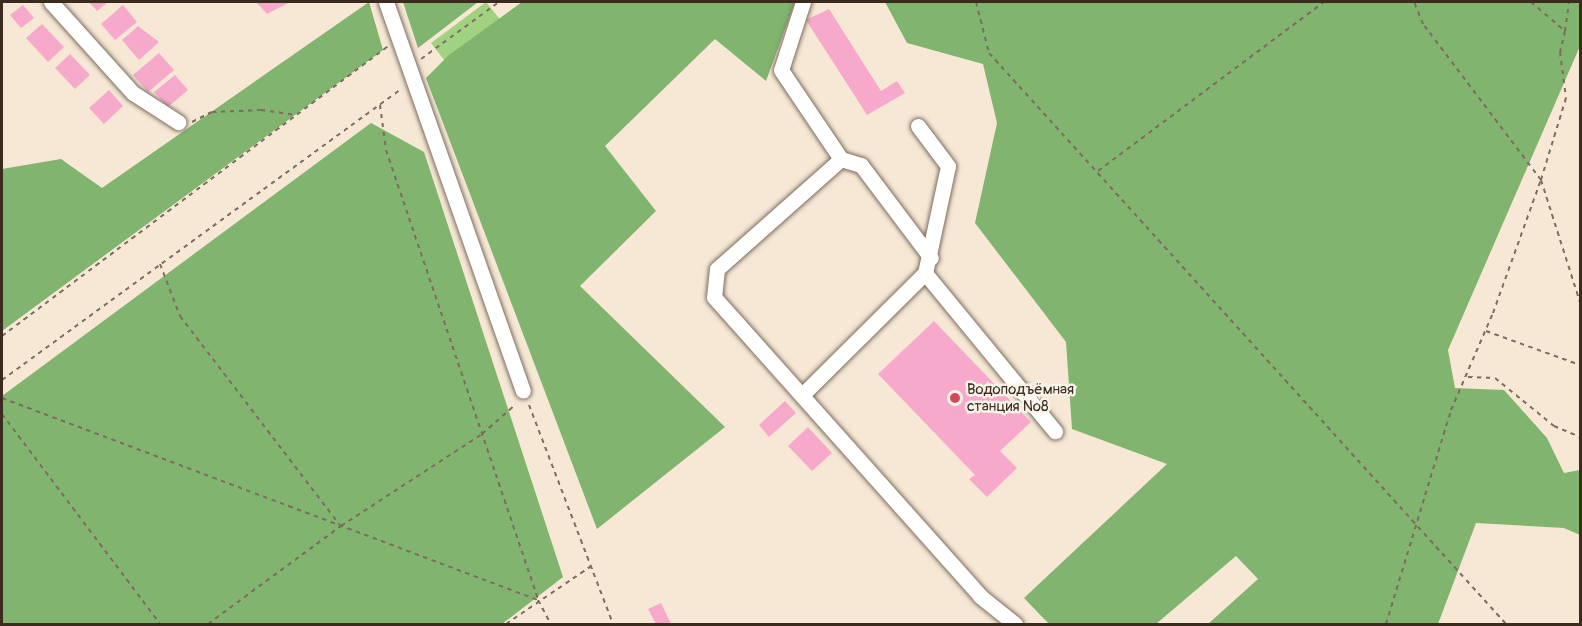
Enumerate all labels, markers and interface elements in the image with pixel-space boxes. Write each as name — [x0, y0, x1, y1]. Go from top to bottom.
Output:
place label: Водоподъёмная станция №8 — [967, 380, 1074, 415]
marker: Водоподъёмная станция №8 — [948, 391, 962, 405]

